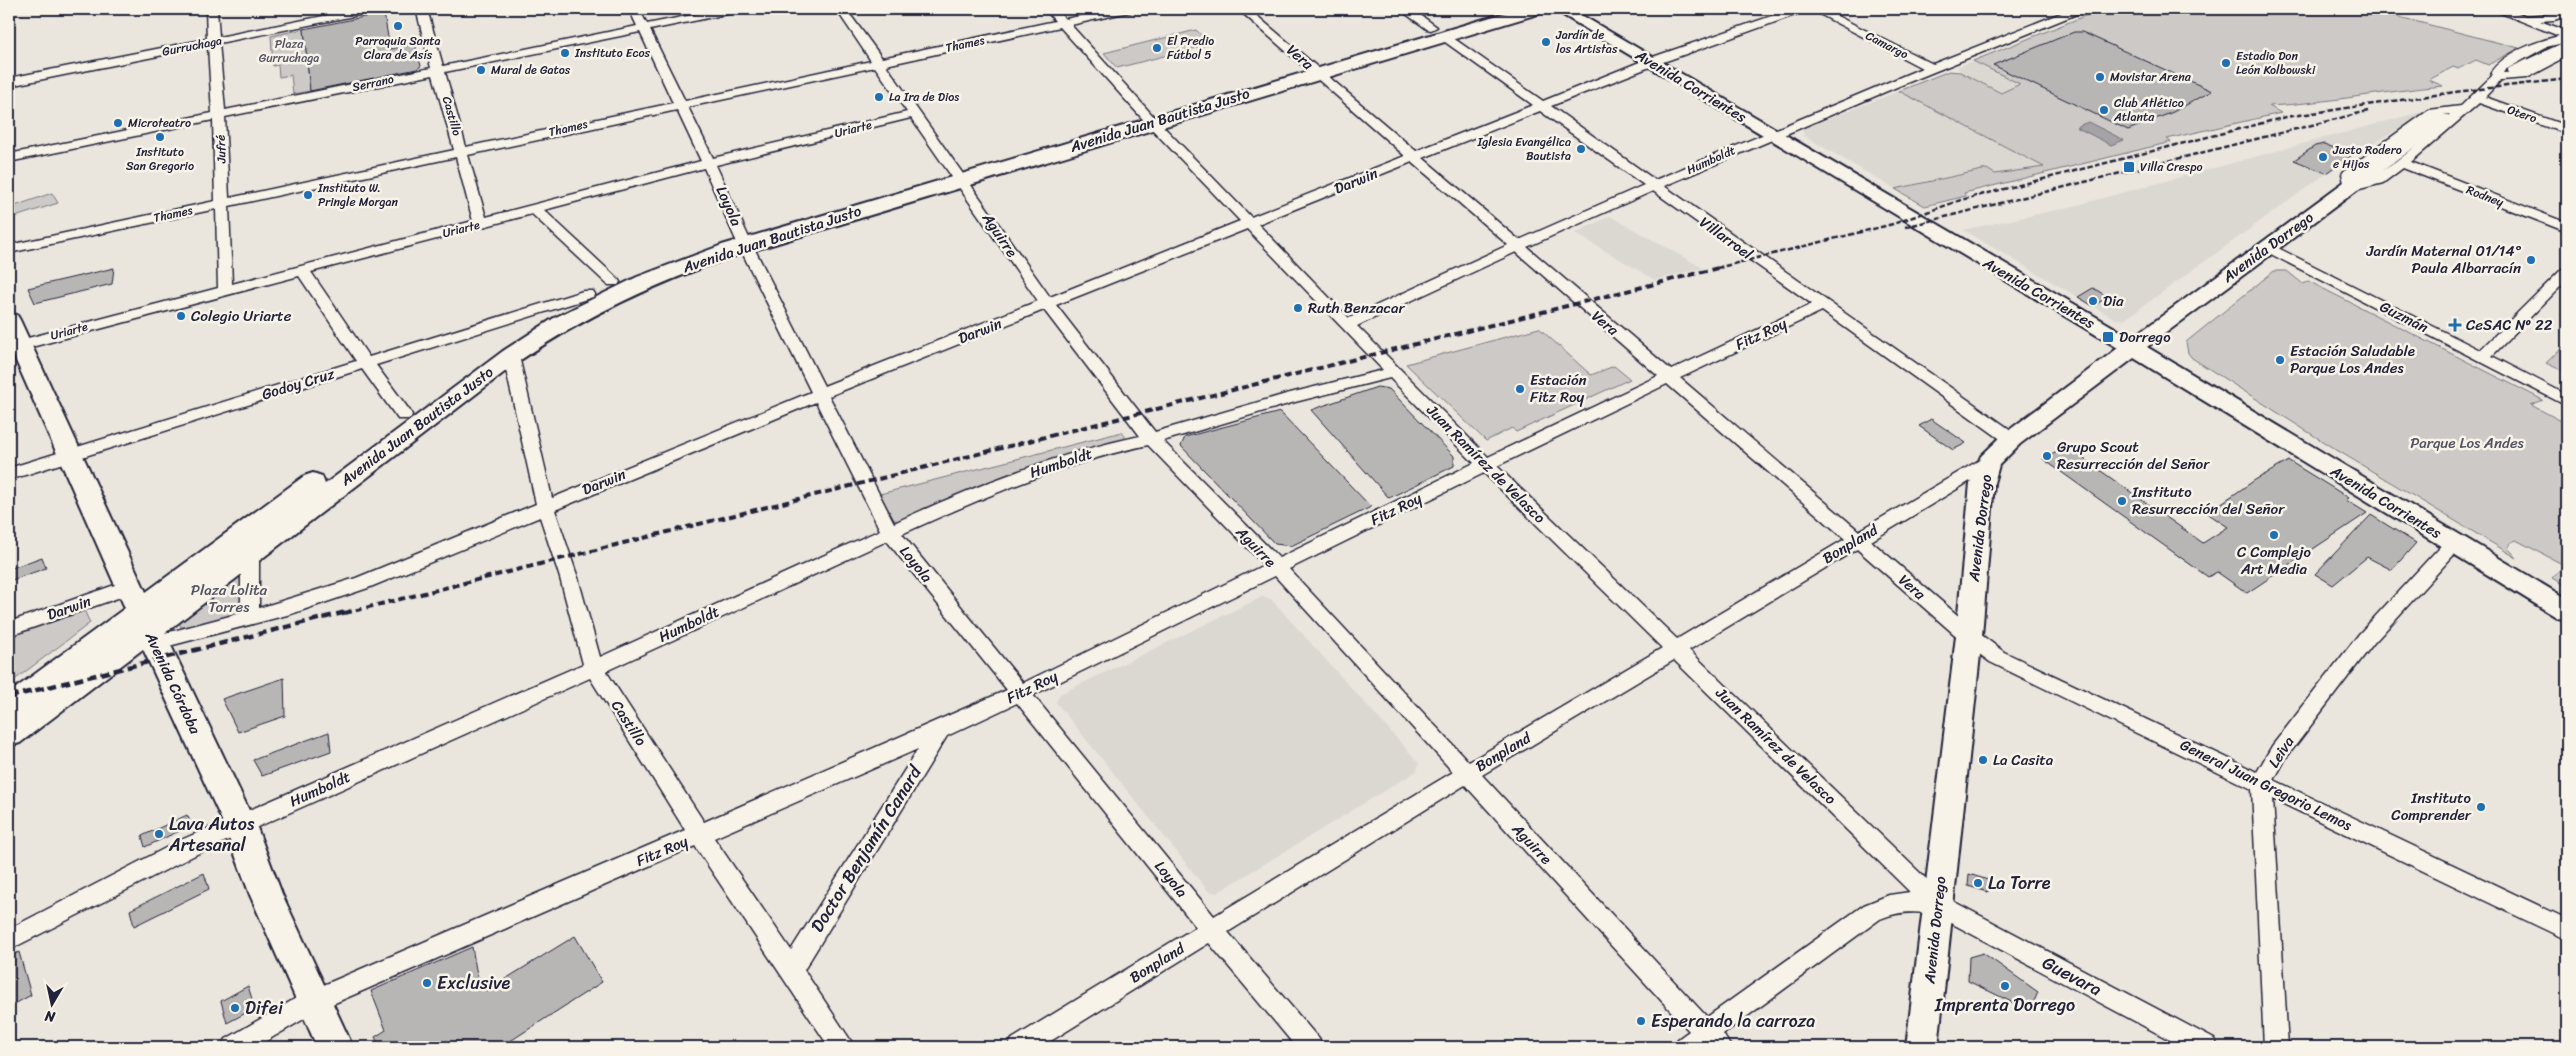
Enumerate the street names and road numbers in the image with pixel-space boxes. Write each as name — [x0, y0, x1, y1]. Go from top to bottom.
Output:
street label: Camargo — [1862, 25, 1912, 65]
street label: Gurruchaga — [160, 29, 224, 63]
street label: Thames — [943, 29, 987, 59]
street label: Vera — [1280, 38, 1320, 77]
street label: Avenida Corrientes — [1629, 42, 1752, 130]
street label: Serrano — [350, 68, 396, 98]
street label: Avenida Juan Bautista Justo — [1066, 80, 1253, 160]
street label: Castillo — [436, 94, 468, 138]
street label: Otero — [2504, 99, 2540, 129]
street label: Thames — [546, 113, 590, 143]
street label: Uriarte — [832, 114, 874, 144]
street label: Jufré — [210, 134, 233, 165]
street label: Humboldt — [1683, 139, 1739, 181]
street label: Darwin — [1330, 160, 1382, 202]
street label: Rodney — [2463, 179, 2508, 213]
street label: Loyola — [709, 182, 750, 231]
street label: Avenida Juan Bautista Justo — [678, 198, 865, 280]
street label: Thames — [151, 199, 195, 229]
street label: Avenida Dorrego — [2216, 204, 2320, 290]
street label: Aguirre — [975, 207, 1025, 263]
street label: Villarroel — [1694, 210, 1759, 267]
street label: Uriarte — [440, 214, 482, 244]
street label: Avenida Corrientes — [1977, 250, 2100, 336]
street label: Guzmán — [2375, 294, 2433, 340]
street label: Vera — [1585, 304, 1625, 343]
street label: Darwin — [954, 311, 1006, 351]
street label: Fitz Roy — [1731, 311, 1791, 357]
street label: Uriarte — [48, 315, 90, 347]
street label: Avenida Juan Bautista Justo — [334, 359, 500, 493]
street label: Godoy Cruz — [258, 360, 338, 407]
street label: Juan Ramírez de Velasco — [1420, 398, 1552, 530]
street label: Humboldt — [1026, 441, 1096, 485]
street label: Avenida Corrientes — [2324, 458, 2447, 546]
street label: Darwin — [578, 461, 630, 503]
street label: Avenida Dorrego — [1960, 472, 2000, 584]
street label: Fitz Roy — [1366, 485, 1426, 533]
street label: Bonpland — [1817, 517, 1884, 571]
street label: Aguirre — [1229, 520, 1282, 574]
street label: Loyola — [893, 540, 940, 589]
street label: Vera — [1892, 568, 1932, 607]
street label: Darwin — [43, 588, 95, 628]
street label: Humboldt — [654, 598, 724, 649]
street label: Avenida Córdoba — [137, 627, 208, 739]
street label: Fitz Roy — [1002, 663, 1062, 711]
street label: Juan Ramírez de Velasco — [1709, 680, 1843, 811]
street label: Castillo — [604, 695, 654, 752]
street label: Bonpland — [1470, 725, 1537, 779]
street label: Leiva — [2261, 731, 2301, 773]
street label: General Juan Gregorio Lemos — [2175, 732, 2357, 838]
street label: Doctor Benjamín Canard — [802, 758, 931, 939]
street label: Humboldt — [285, 764, 355, 814]
street label: Aguirre — [1505, 816, 1558, 871]
street label: Fitz Roy — [632, 828, 692, 874]
street label: Loyola — [1148, 855, 1195, 904]
street label: Avenida Dorrego — [1916, 875, 1954, 986]
street label: Bonpland — [1124, 935, 1191, 990]
street label: Guevara — [2036, 947, 2108, 1005]

